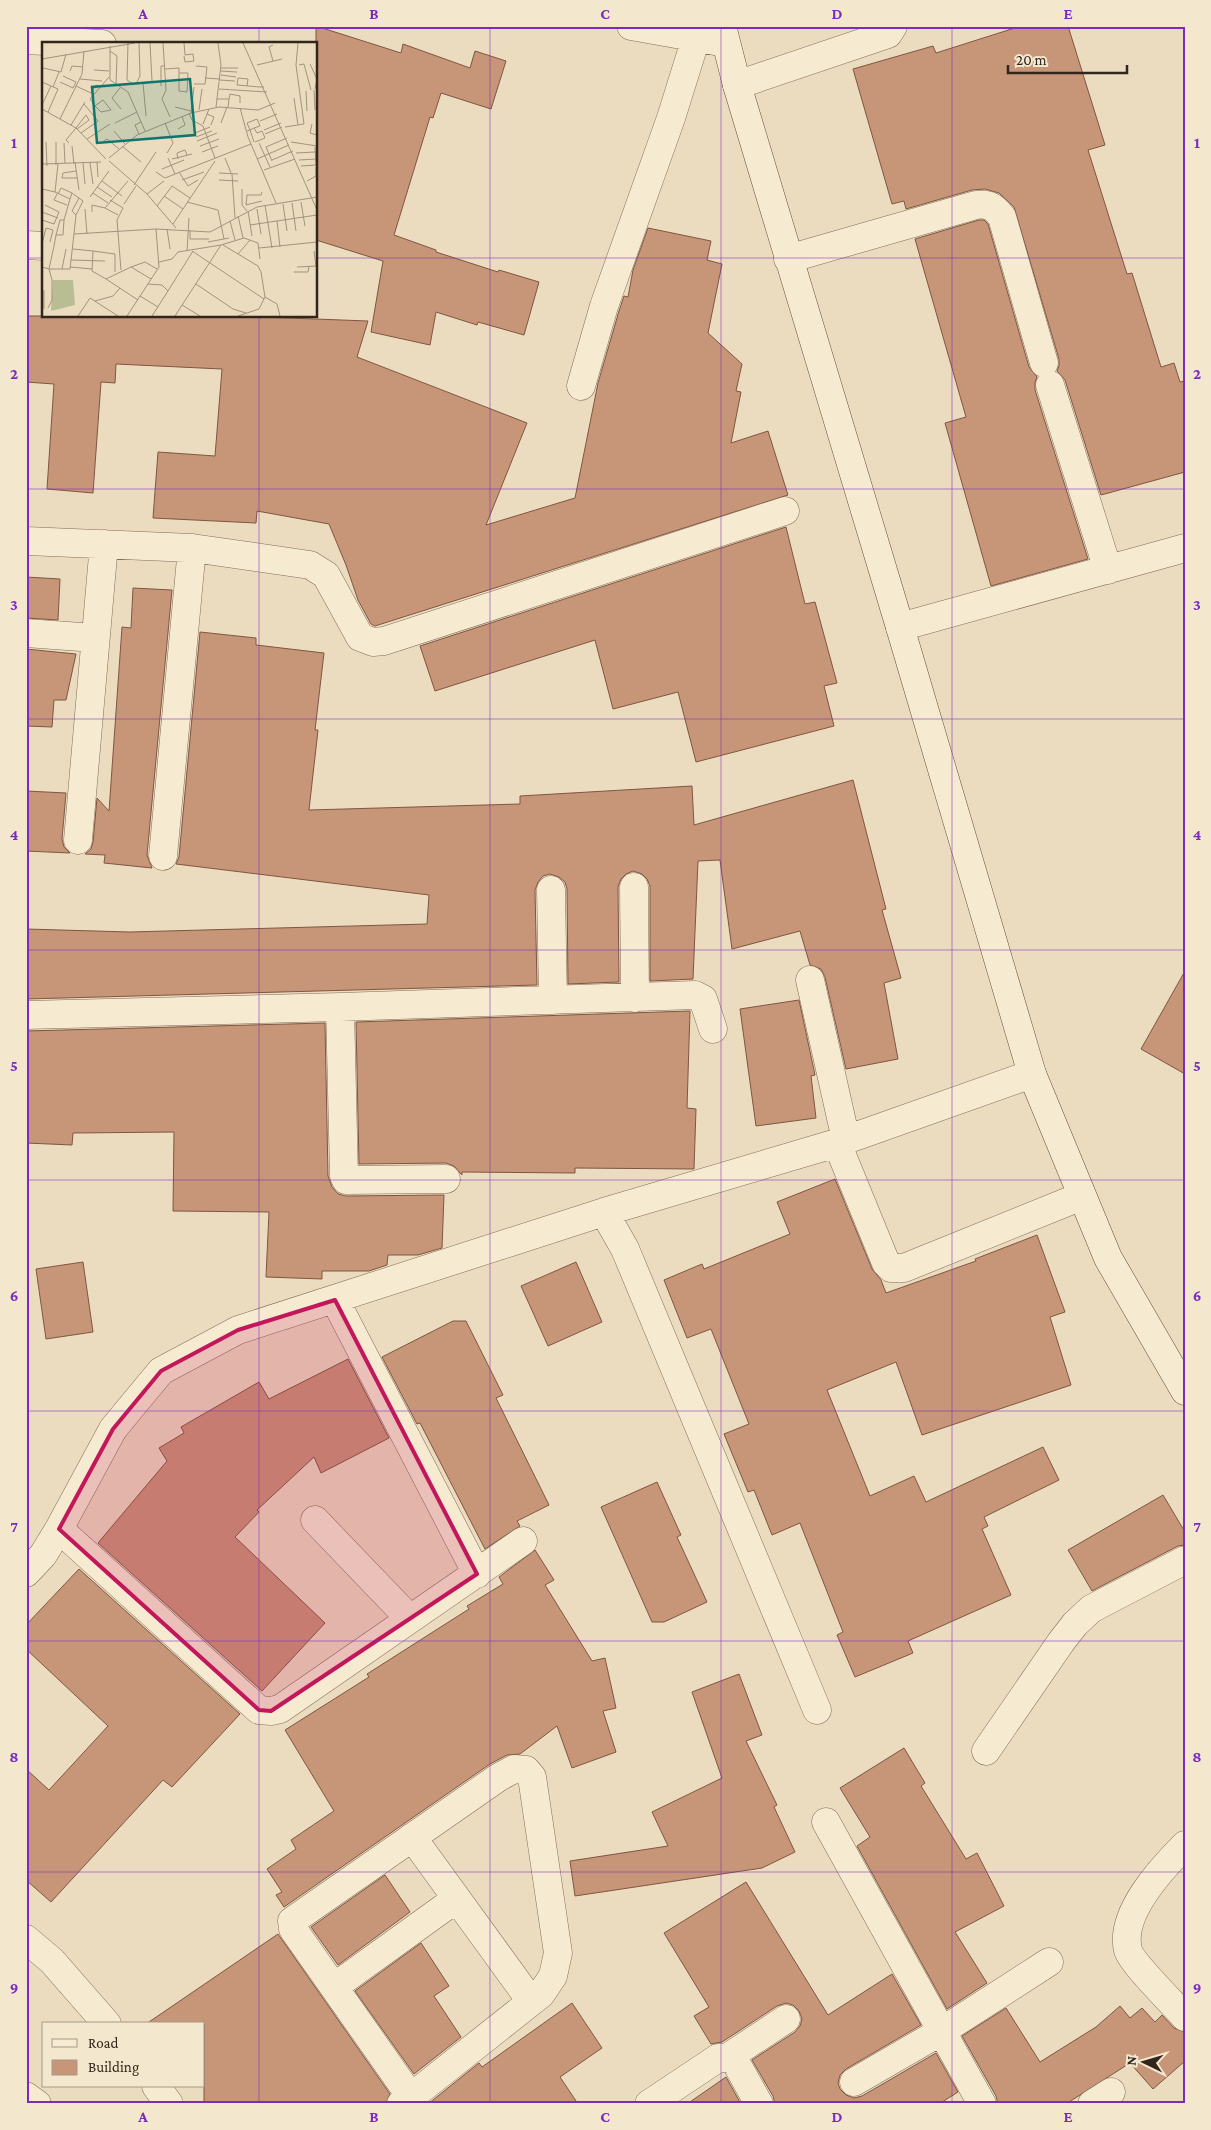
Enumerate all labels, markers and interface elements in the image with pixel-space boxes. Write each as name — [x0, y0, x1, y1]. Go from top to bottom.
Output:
text: A — [137, 5, 148, 22]
text: B — [369, 5, 379, 22]
text: C — [600, 5, 610, 22]
text: D — [831, 5, 843, 22]
text: E — [1063, 5, 1073, 22]
inset map — [42, 42, 318, 318]
scale bar — [1008, 42, 1127, 74]
text: 20 m — [1016, 52, 1047, 68]
text: 1 — [11, 134, 17, 151]
text: 1 — [1194, 134, 1200, 151]
text: 2 — [10, 365, 18, 382]
text: 2 — [1193, 365, 1201, 382]
text: 3 — [10, 596, 18, 613]
text: 3 — [1193, 596, 1201, 613]
text: 4 — [10, 826, 19, 843]
text: 4 — [1193, 826, 1202, 843]
text: 5 — [10, 1057, 18, 1074]
text: 5 — [1193, 1057, 1201, 1074]
text: 6 — [10, 1287, 18, 1304]
text: 6 — [1193, 1287, 1201, 1304]
text: 7 — [10, 1518, 18, 1535]
text: 7 — [1193, 1518, 1201, 1535]
text: 8 — [9, 1748, 19, 1765]
text: 8 — [1192, 1748, 1202, 1765]
text: 9 — [10, 1979, 18, 1996]
text: 9 — [1193, 1979, 1201, 1996]
legend — [42, 2022, 205, 2088]
text: Road — [88, 2035, 119, 2051]
north arrow — [1118, 2038, 1168, 2088]
text: N — [1123, 2055, 1139, 2066]
text: Building — [88, 2059, 139, 2076]
text: A — [137, 2108, 148, 2125]
text: B — [369, 2108, 379, 2125]
text: C — [600, 2108, 610, 2125]
text: D — [831, 2108, 843, 2125]
text: E — [1063, 2108, 1073, 2125]

